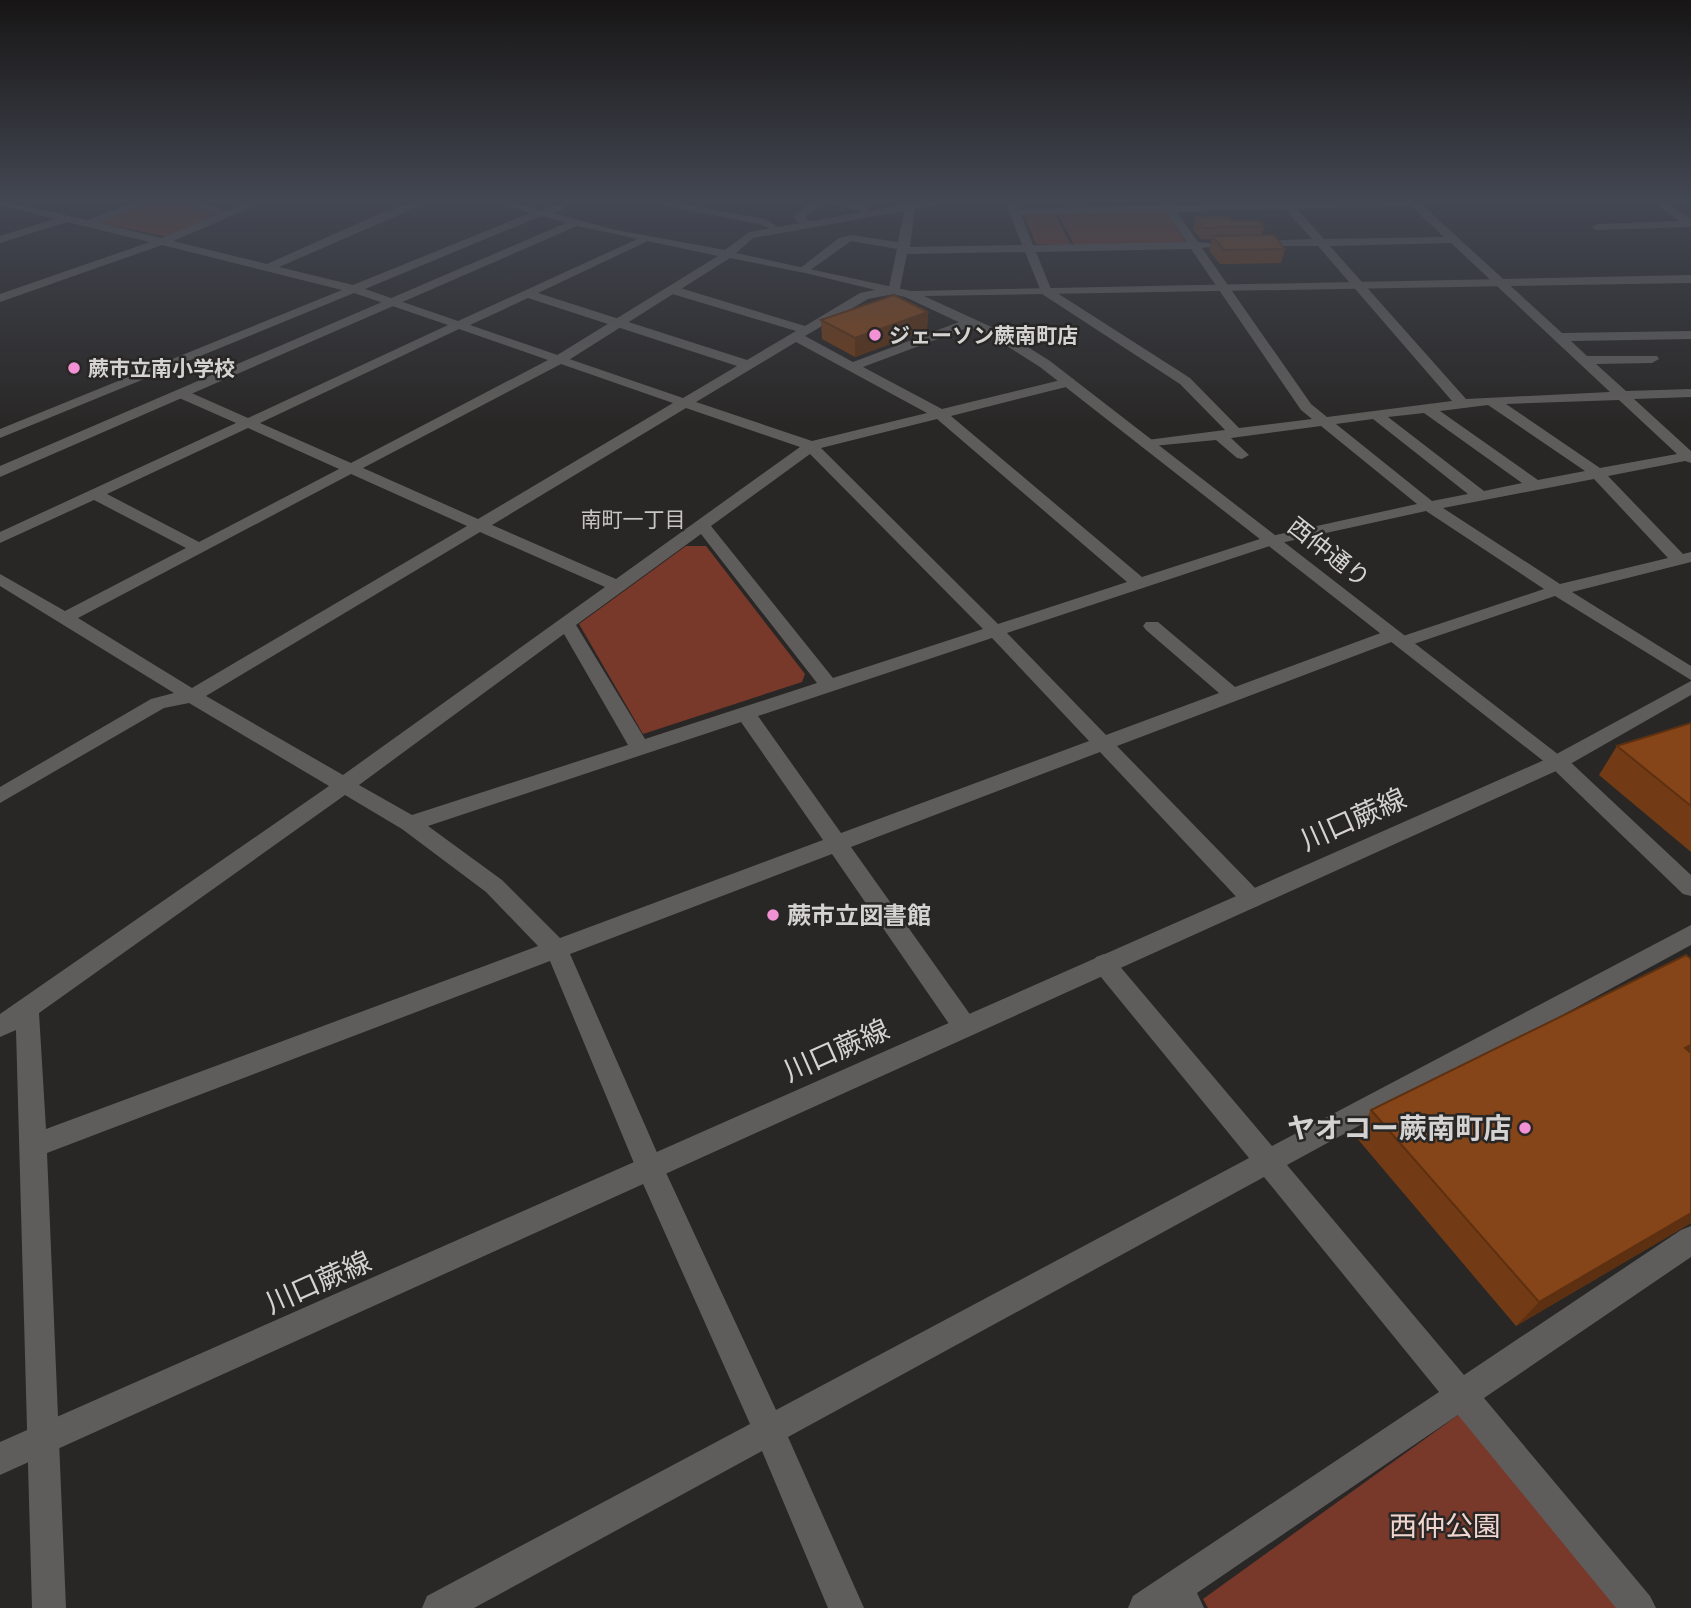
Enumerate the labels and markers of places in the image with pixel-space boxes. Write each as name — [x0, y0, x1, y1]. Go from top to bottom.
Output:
place label: ジェーソン蕨南町店 — [889, 323, 1078, 347]
marker: ジェーソン蕨南町店 — [867, 327, 883, 343]
place label: 蕨市立南小学校 — [88, 356, 235, 380]
marker: 蕨市立南小学校 — [66, 360, 82, 376]
place label: 蕨市立図書館 — [787, 902, 931, 929]
marker: 蕨市立図書館 — [765, 907, 781, 923]
place label: ヤオコー蕨南町店 — [1287, 1112, 1511, 1144]
marker: ヤオコー蕨南町店 — [1517, 1120, 1533, 1136]

